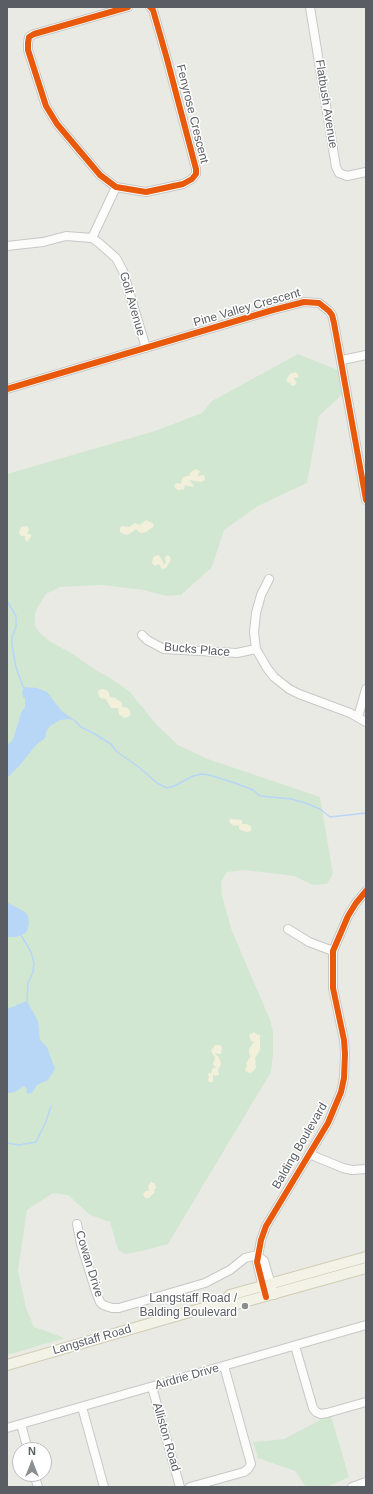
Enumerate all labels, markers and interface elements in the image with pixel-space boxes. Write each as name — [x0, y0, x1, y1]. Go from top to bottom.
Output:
street label: Flatbush Avenue — [312, 59, 340, 149]
street label: Fenyrose Crescent — [173, 63, 211, 165]
street label: Golf Avenue — [116, 270, 148, 338]
street label: Pine Valley Crescent — [192, 286, 302, 330]
street label: Bucks Place — [163, 640, 231, 660]
street label: Balding Boulevard — [269, 1100, 331, 1192]
street label: Cowan Drive — [72, 1229, 106, 1299]
place label: Langstaff Road / Balding Boulevard — [140, 1292, 237, 1320]
marker: Langstaff Road / Balding Boulevard — [240, 1301, 250, 1311]
street label: Langstaff Road — [51, 1322, 133, 1358]
street label: Airdrie Drive — [153, 1361, 221, 1393]
street label: Alliston Road — [149, 1401, 183, 1473]
north arrow — [12, 1442, 52, 1482]
text: N — [28, 1445, 36, 1457]

